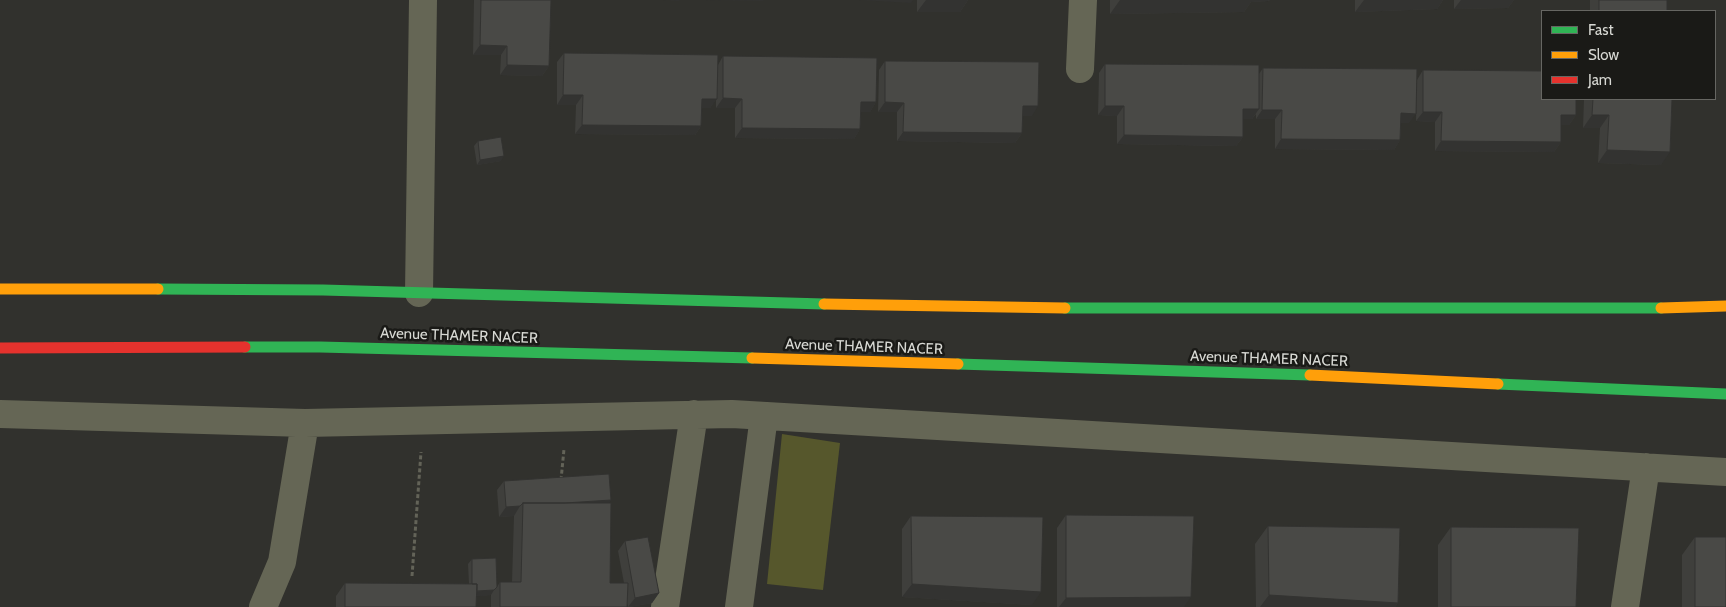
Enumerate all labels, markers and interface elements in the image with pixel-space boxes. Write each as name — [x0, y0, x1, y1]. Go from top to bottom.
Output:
legend — [1541, 10, 1716, 100]
text: Fast — [1588, 21, 1613, 39]
text: Slow — [1588, 46, 1619, 64]
text: Jam — [1588, 71, 1612, 89]
street label: Avenue THAMER NACER — [380, 324, 538, 348]
street label: Avenue THAMER NACER — [785, 335, 943, 359]
street label: Avenue THAMER NACER — [1190, 347, 1348, 371]

